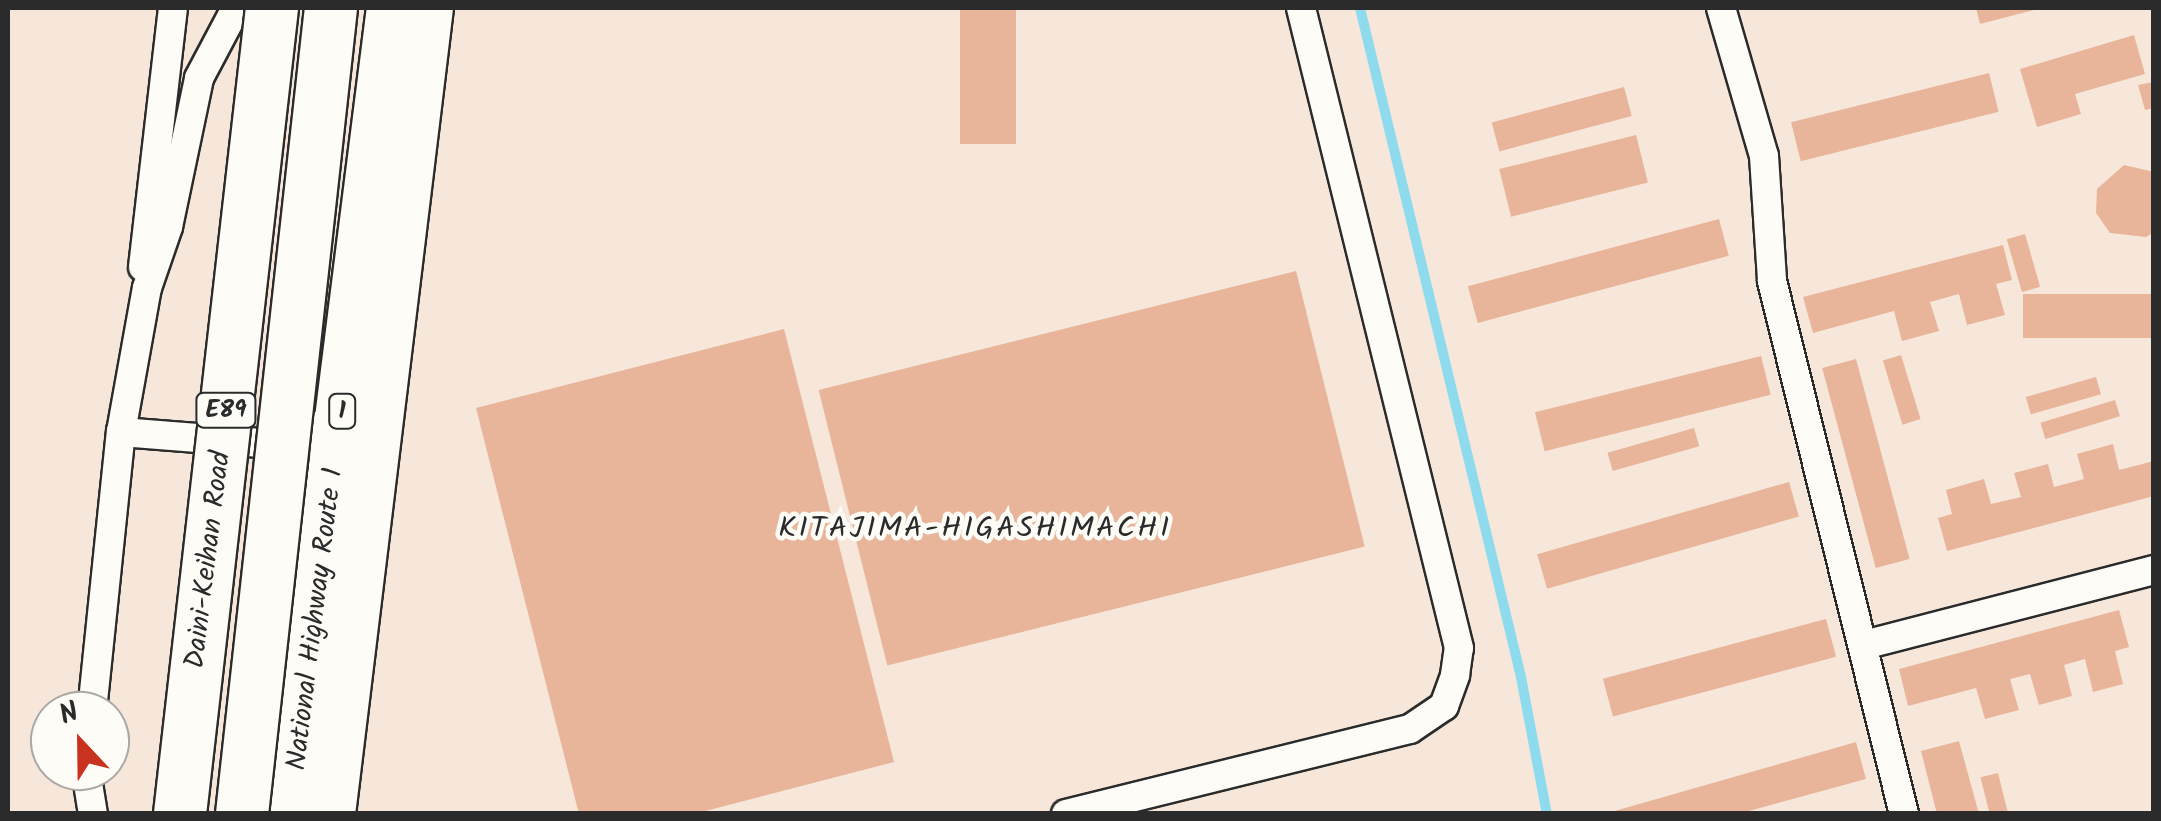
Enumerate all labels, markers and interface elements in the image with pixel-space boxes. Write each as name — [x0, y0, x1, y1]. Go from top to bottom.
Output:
road number: E89 — [194, 390, 258, 430]
road number: 1 — [327, 391, 357, 431]
street label: Daini-Keihan Road — [179, 449, 239, 671]
street label: National Highway Route 1 — [281, 466, 351, 772]
district label: KITAJIMA-HIGASHIMACHI — [778, 511, 1172, 547]
text: N — [53, 690, 86, 739]
north arrow — [30, 691, 130, 791]

